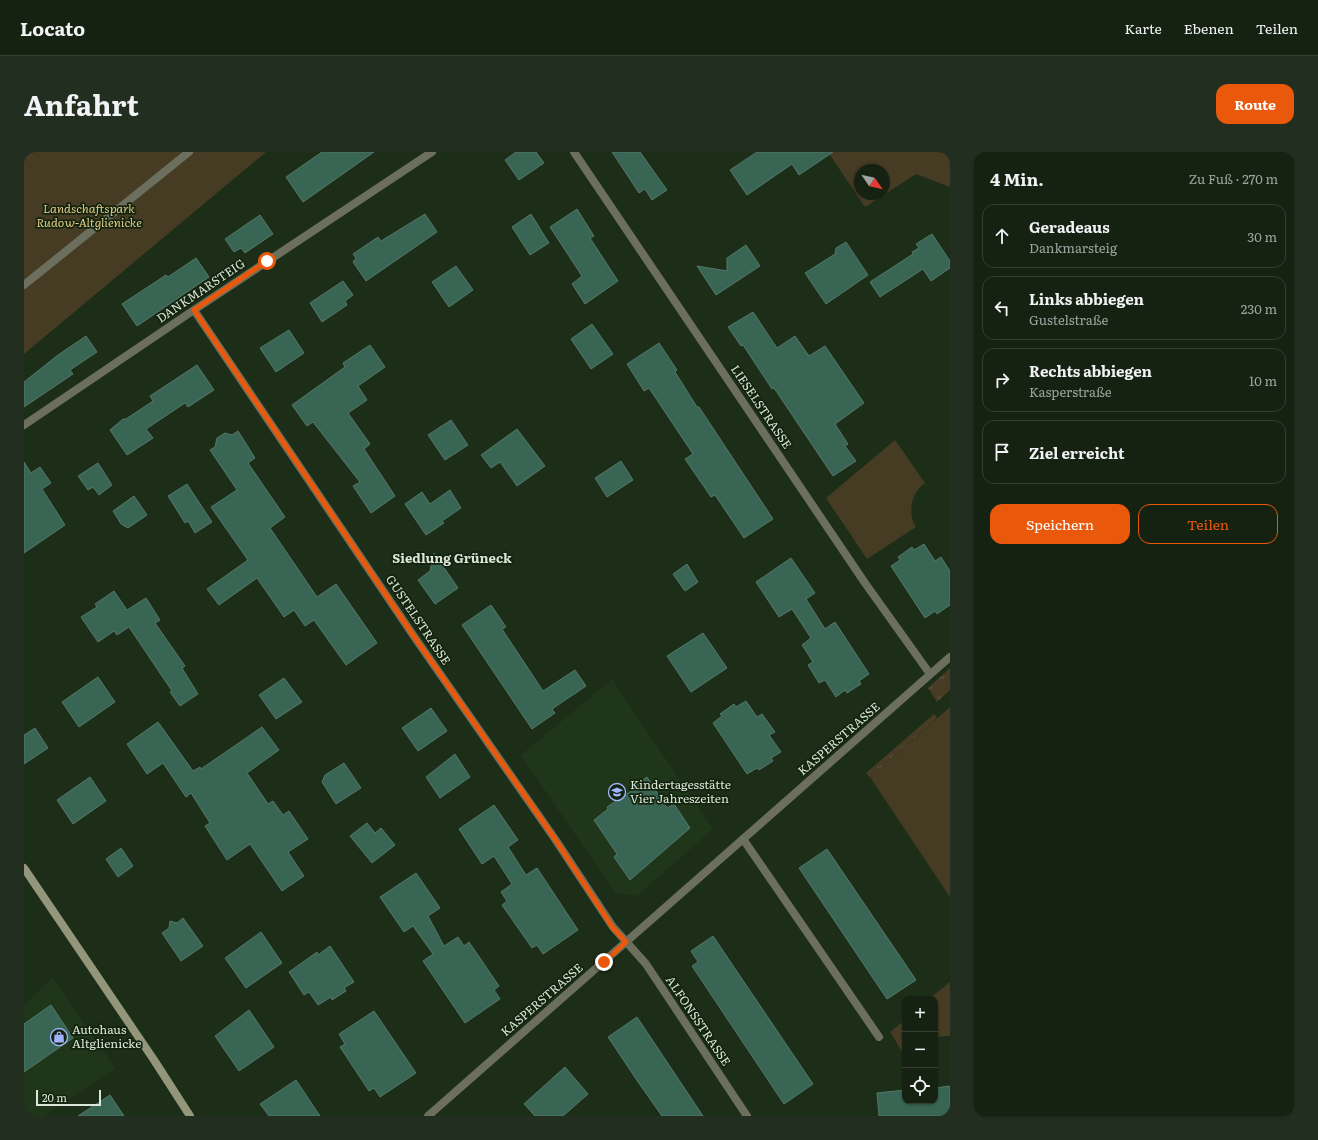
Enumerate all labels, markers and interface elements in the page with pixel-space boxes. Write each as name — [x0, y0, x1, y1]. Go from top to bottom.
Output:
text: Locato — [20, 14, 85, 42]
text: Karte — [1125, 18, 1162, 38]
text: Ebenen — [1184, 18, 1234, 38]
text: Teilen — [1256, 18, 1298, 38]
text: Anfahrt — [24, 83, 139, 125]
button: Route — [1216, 84, 1294, 124]
north arrow — [854, 164, 890, 200]
text: 4 Min. — [990, 166, 1044, 191]
text: Zu Fuß · 270 m — [1189, 169, 1278, 188]
park label: Landschaftspark Rudow-Altglienicke — [36, 199, 142, 231]
text: Geradeaus — [1029, 215, 1110, 238]
icon: ahead — [991, 225, 1013, 247]
text: 30 m — [1247, 227, 1277, 246]
text: Dankmarsteig — [1029, 238, 1117, 257]
route start — [258, 252, 276, 270]
street label: DANKMARSTEIG — [153, 254, 248, 327]
text: Links abbiegen — [1029, 287, 1144, 310]
icon: left — [991, 297, 1013, 319]
text: 230 m — [1241, 299, 1277, 318]
text: Gustelstraße — [1029, 310, 1108, 329]
text: Rechts abbiegen — [1029, 359, 1152, 382]
street label: LIESELSTRASSE — [727, 361, 797, 452]
icon: right — [991, 369, 1013, 391]
text: 10 m — [1249, 371, 1277, 390]
text: Kasperstraße — [1029, 382, 1112, 401]
icon: arrive — [991, 441, 1013, 463]
text: Ziel erreicht — [1029, 441, 1124, 464]
button: Speichern — [990, 504, 1130, 544]
button: Teilen — [1138, 504, 1278, 544]
district label: Siedlung Grüneck — [392, 548, 512, 567]
street label: GUSTELSTRASSE — [382, 571, 456, 668]
street label: KASPERSTRASSE — [793, 697, 884, 779]
place label: Kindertagesstätte Vier Jahreszeiten — [630, 775, 731, 807]
school or university icon: Kindertagesstätte Vier Jahreszeiten — [607, 782, 627, 802]
route end — [595, 953, 613, 971]
street label: KASPERSTRASSE — [496, 958, 587, 1040]
street label: ALFONSSTRASSE — [662, 972, 736, 1069]
map controls — [902, 996, 938, 1104]
button: + — [902, 996, 938, 1032]
place label: Autohaus Altglienicke — [72, 1020, 142, 1052]
shop icon: Autohaus Altglienicke — [49, 1027, 69, 1047]
button: − — [902, 1032, 938, 1068]
button: locate — [902, 1068, 938, 1104]
scale bar — [36, 1088, 101, 1107]
text: 20 m — [42, 1089, 67, 1105]

